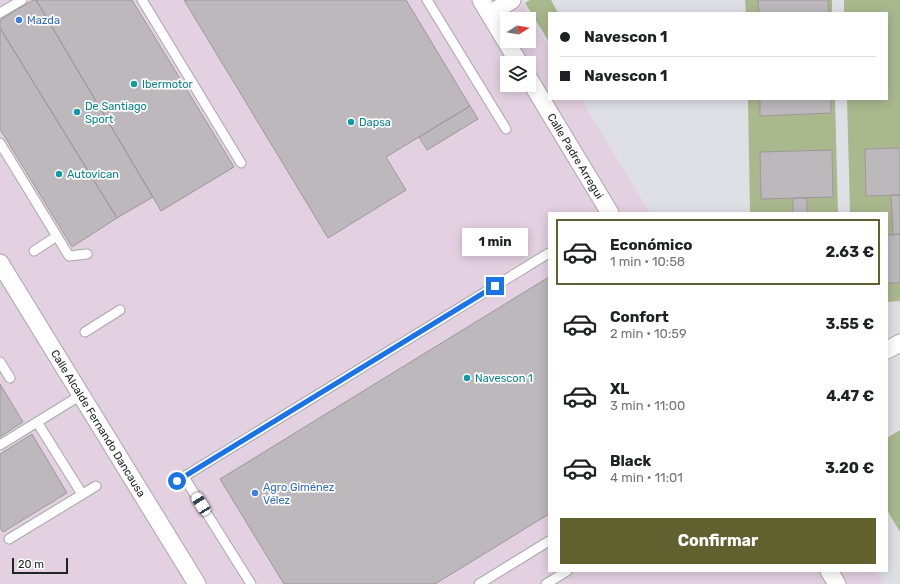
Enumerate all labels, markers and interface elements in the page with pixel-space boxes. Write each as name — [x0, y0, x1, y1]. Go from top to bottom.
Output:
north arrow — [500, 12, 536, 48]
map controls — [500, 12, 536, 92]
place label: Mazda — [27, 14, 60, 27]
marker: Mazda — [14, 15, 24, 25]
text: Navescon 1 — [584, 28, 668, 46]
button: layers — [500, 56, 536, 92]
text: Navescon 1 — [584, 67, 668, 85]
place label: Ibermotor — [142, 78, 194, 91]
marker: Ibermotor — [129, 79, 139, 89]
place label: De Santiago Sport — [85, 100, 147, 126]
marker: De Santiago Sport — [72, 107, 82, 117]
street label: Calle Padre Arregui — [545, 111, 606, 201]
place label: Dapsa — [359, 116, 391, 129]
marker: Dapsa — [346, 117, 356, 127]
place label: Autovican — [67, 168, 119, 181]
marker: Autovican — [54, 169, 64, 179]
callout: 1 min — [462, 228, 528, 256]
text: 1 min — [478, 234, 512, 249]
icon: car — [562, 234, 598, 270]
text: Económico — [610, 236, 692, 254]
text: 2.63 € — [825, 243, 874, 261]
text: 1 min · 10:58 — [610, 254, 685, 269]
route end — [486, 277, 504, 295]
icon: car — [562, 306, 598, 342]
text: Confort — [610, 308, 669, 326]
text: 3.55 € — [826, 315, 874, 333]
text: 2 min · 10:59 — [610, 326, 687, 341]
street label: Calle Alcalde Fernando Dancausa — [48, 347, 148, 499]
place label: Navescon 1 — [475, 372, 533, 385]
marker: Navescon 1 — [462, 373, 472, 383]
icon: car — [562, 378, 598, 414]
text: XL — [610, 380, 629, 398]
text: 4.47 € — [826, 387, 874, 405]
text: 3 min · 11:00 — [610, 398, 685, 413]
icon: car — [562, 450, 598, 486]
text: Black — [610, 452, 651, 470]
text: 3.20 € — [825, 459, 874, 477]
text: 4 min · 11:01 — [610, 470, 683, 485]
route start — [168, 472, 186, 490]
place label: Agro Giménez Vélez — [263, 481, 335, 507]
marker: Agro Giménez Vélez — [250, 488, 260, 498]
car — [190, 491, 212, 517]
button: Confirmar — [560, 518, 876, 564]
scale bar — [12, 556, 68, 575]
text: 20 m — [18, 558, 44, 571]

